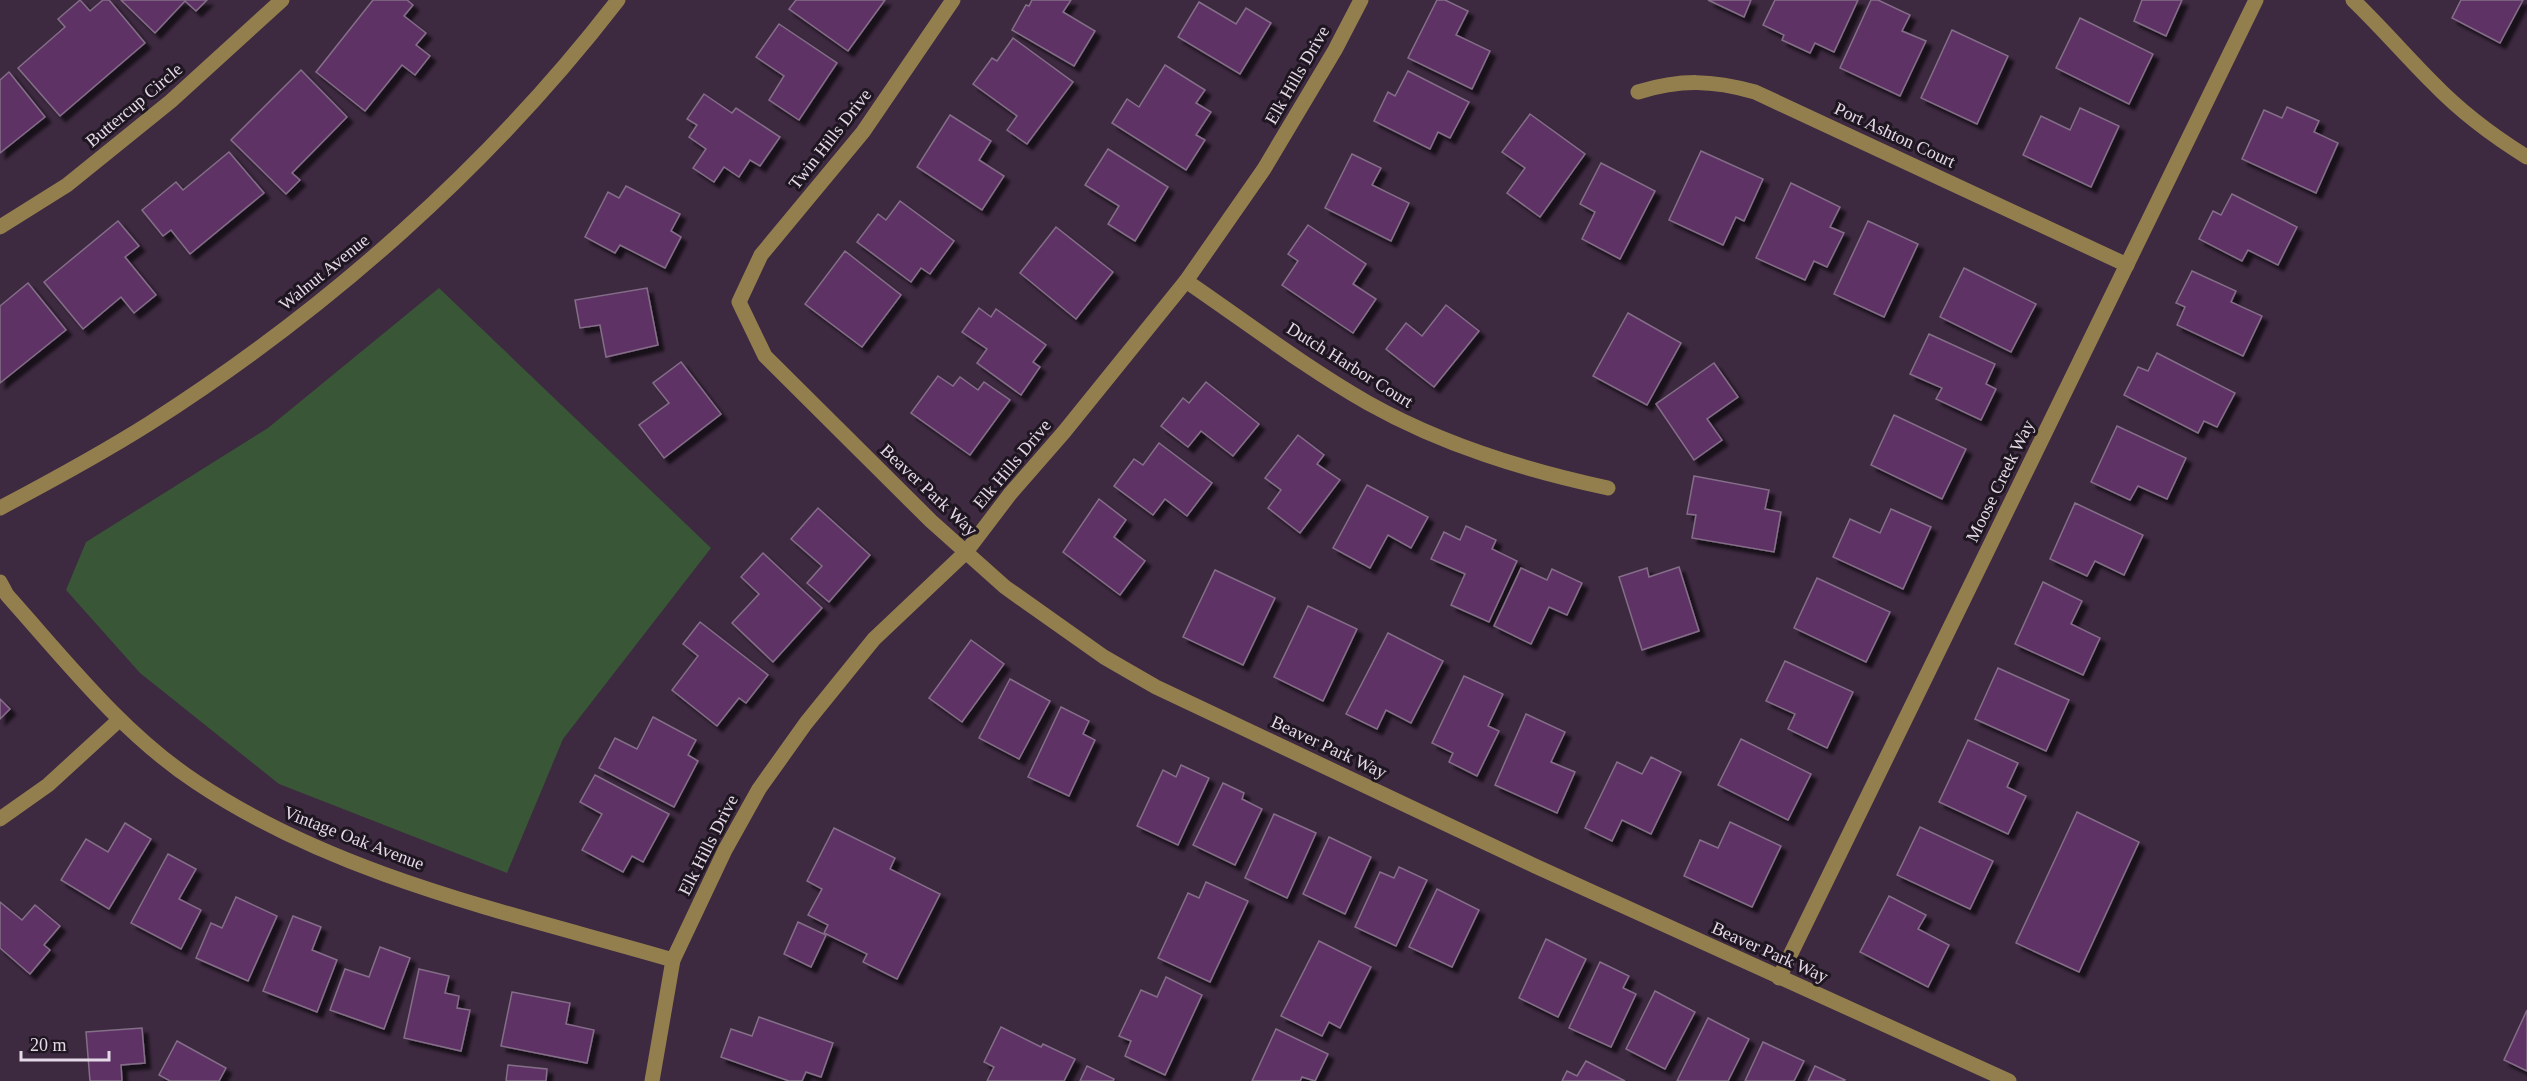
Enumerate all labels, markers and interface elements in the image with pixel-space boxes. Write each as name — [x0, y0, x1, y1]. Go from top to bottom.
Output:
street label: Elk Hills Drive — [1261, 22, 1333, 128]
street label: Buttercup Circle — [82, 59, 186, 151]
street label: Twin Hills Drive — [785, 85, 875, 193]
street label: Port Ashton Court — [1831, 98, 1959, 172]
street label: Walnut Avenue — [275, 230, 373, 314]
street label: Dutch Harbor Court — [1283, 318, 1417, 412]
street label: Elk Hills Drive — [969, 415, 1055, 513]
street label: Moose Creek Way — [1962, 417, 2038, 545]
street label: Beaver Park Way — [876, 440, 982, 540]
street label: Beaver Park Way — [1268, 711, 1390, 783]
street label: Elk Hills Drive — [674, 791, 742, 899]
street label: Vintage Oak Avenue — [281, 802, 427, 874]
street label: Beaver Park Way — [1709, 917, 1831, 987]
scale bar — [21, 1024, 110, 1062]
text: 20 m — [30, 1035, 67, 1055]

